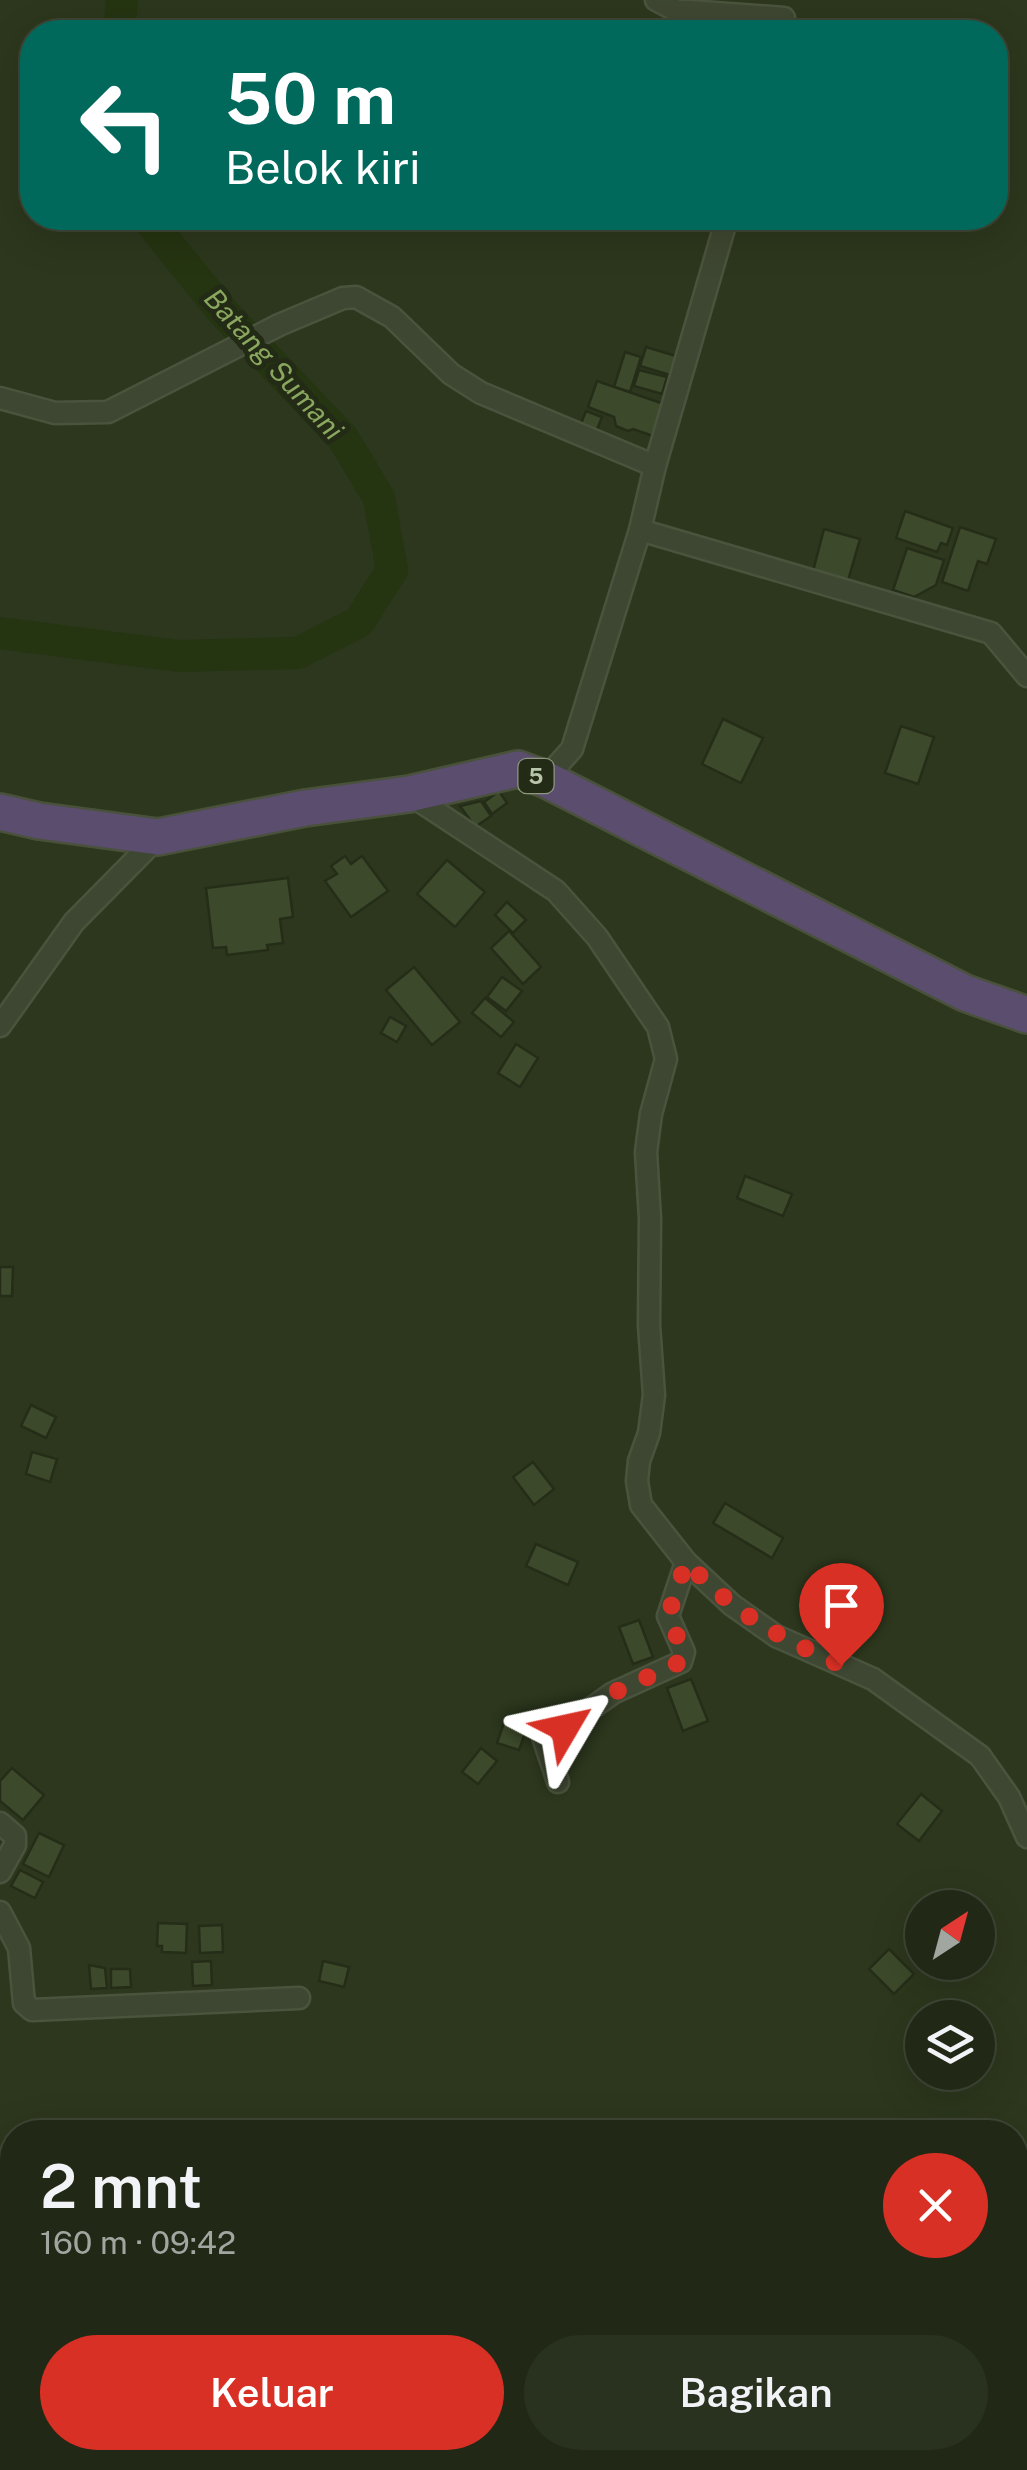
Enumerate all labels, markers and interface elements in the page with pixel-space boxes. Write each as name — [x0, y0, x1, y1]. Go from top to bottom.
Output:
text: 50 m — [225, 57, 396, 140]
icon: left — [60, 60, 190, 190]
text: Belok kiri — [225, 141, 420, 194]
water label: Batang Sumani — [198, 281, 351, 446]
road number: 5 — [518, 759, 554, 793]
pin — [799, 1563, 884, 1666]
icon: arrive — [814, 1578, 869, 1633]
position arrow — [513, 1676, 617, 1780]
north arrow — [905, 1890, 995, 1980]
map controls — [905, 1890, 995, 2090]
button: layers — [905, 2000, 995, 2090]
text: 2 mnt — [40, 2151, 202, 2222]
button: close — [883, 2153, 988, 2258]
text: 160 m · 09:42 — [40, 2224, 236, 2261]
button: Keluar — [40, 2335, 504, 2450]
button: Bagikan — [524, 2335, 988, 2450]

